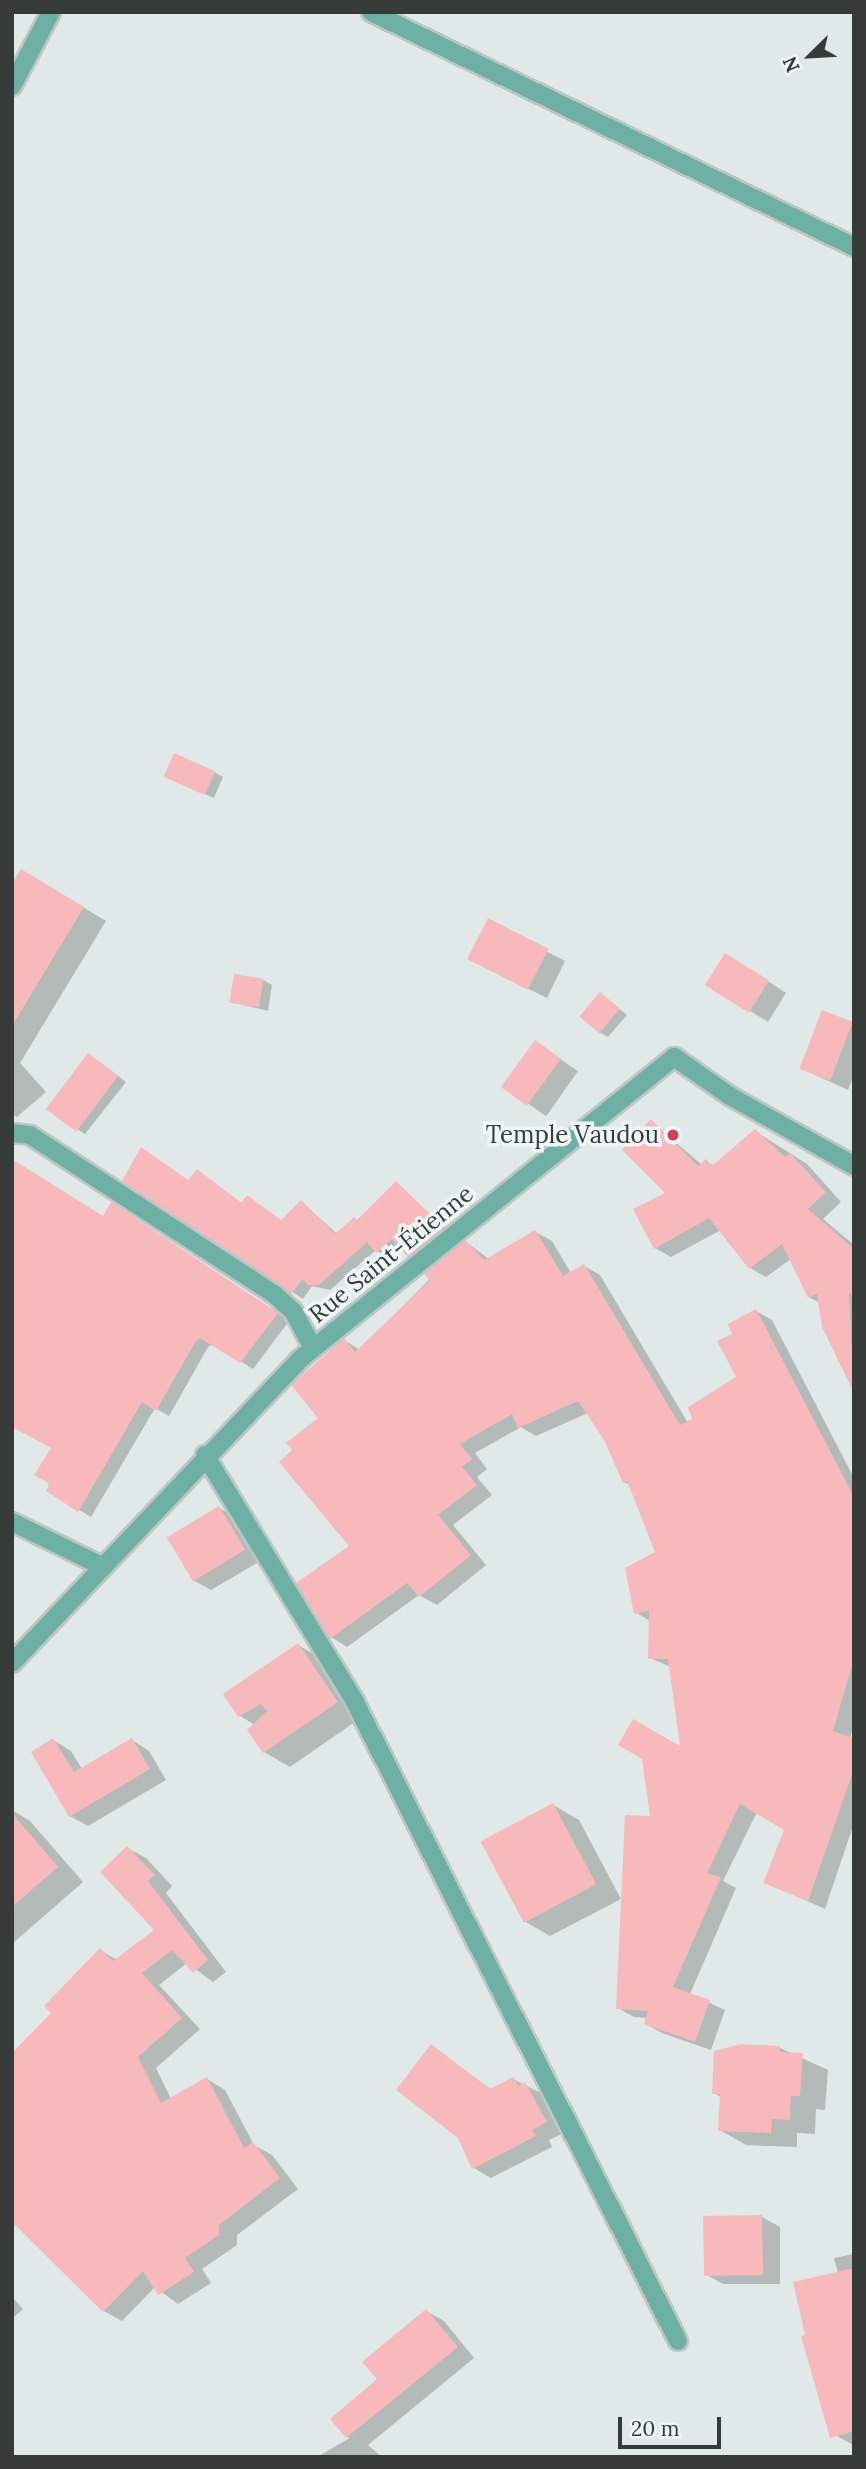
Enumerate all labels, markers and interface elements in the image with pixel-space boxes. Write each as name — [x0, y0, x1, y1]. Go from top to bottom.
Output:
north arrow — [775, 21, 845, 91]
text: N — [777, 53, 805, 76]
place label: Temple Vaudou — [486, 1121, 659, 1149]
marker: Temple Vaudou — [665, 1127, 681, 1143]
street label: Rue Saint-Étienne — [303, 1179, 479, 1329]
scale bar — [621, 2402, 724, 2446]
text: 20 m — [631, 2415, 680, 2442]

